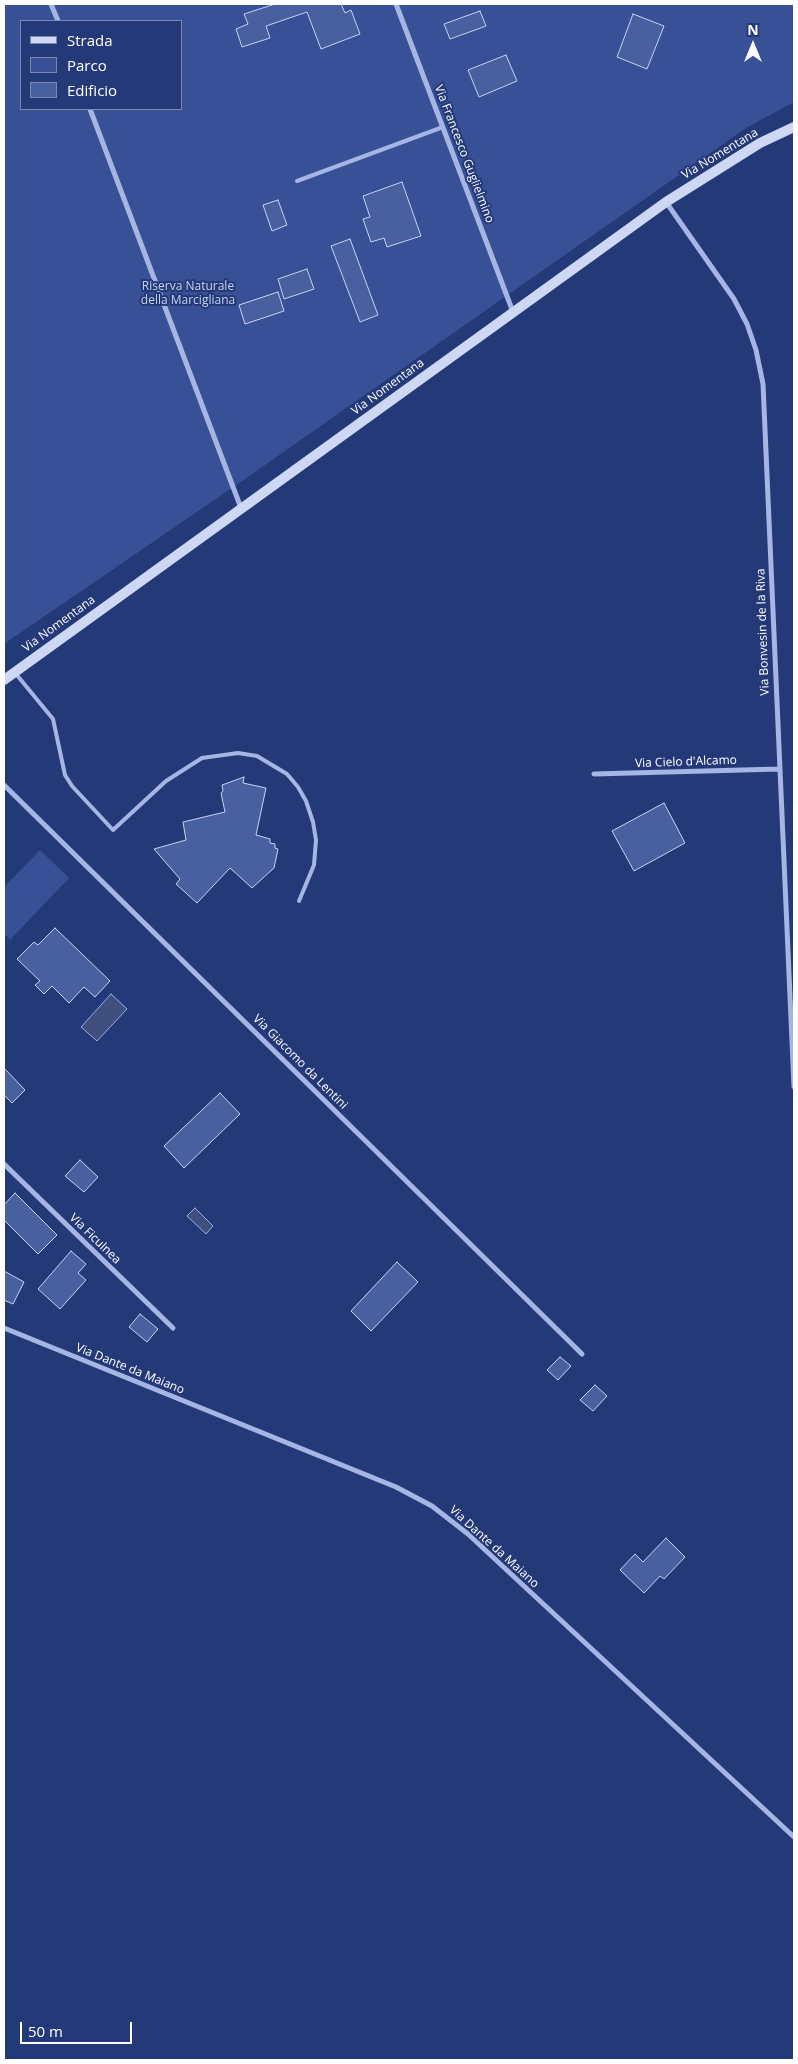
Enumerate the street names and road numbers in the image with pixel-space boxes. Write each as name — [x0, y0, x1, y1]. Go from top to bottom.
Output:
street label: Via Francesco Guglielmino — [431, 83, 497, 225]
street label: Via Nomentana — [679, 126, 761, 182]
street label: Via Nomentana — [349, 356, 427, 418]
street label: Via Bonvesin de la Riva — [754, 568, 772, 696]
street label: Via Nomentana — [20, 593, 98, 655]
street label: Via Cielo d'Alcamo — [635, 753, 737, 771]
street label: Via Giacomo da Lentini — [250, 1012, 350, 1112]
street label: Via Ficulnea — [66, 1211, 124, 1267]
street label: Via Dante da Maiano — [74, 1341, 186, 1397]
street label: Via Dante da Maiano — [446, 1503, 542, 1591]

